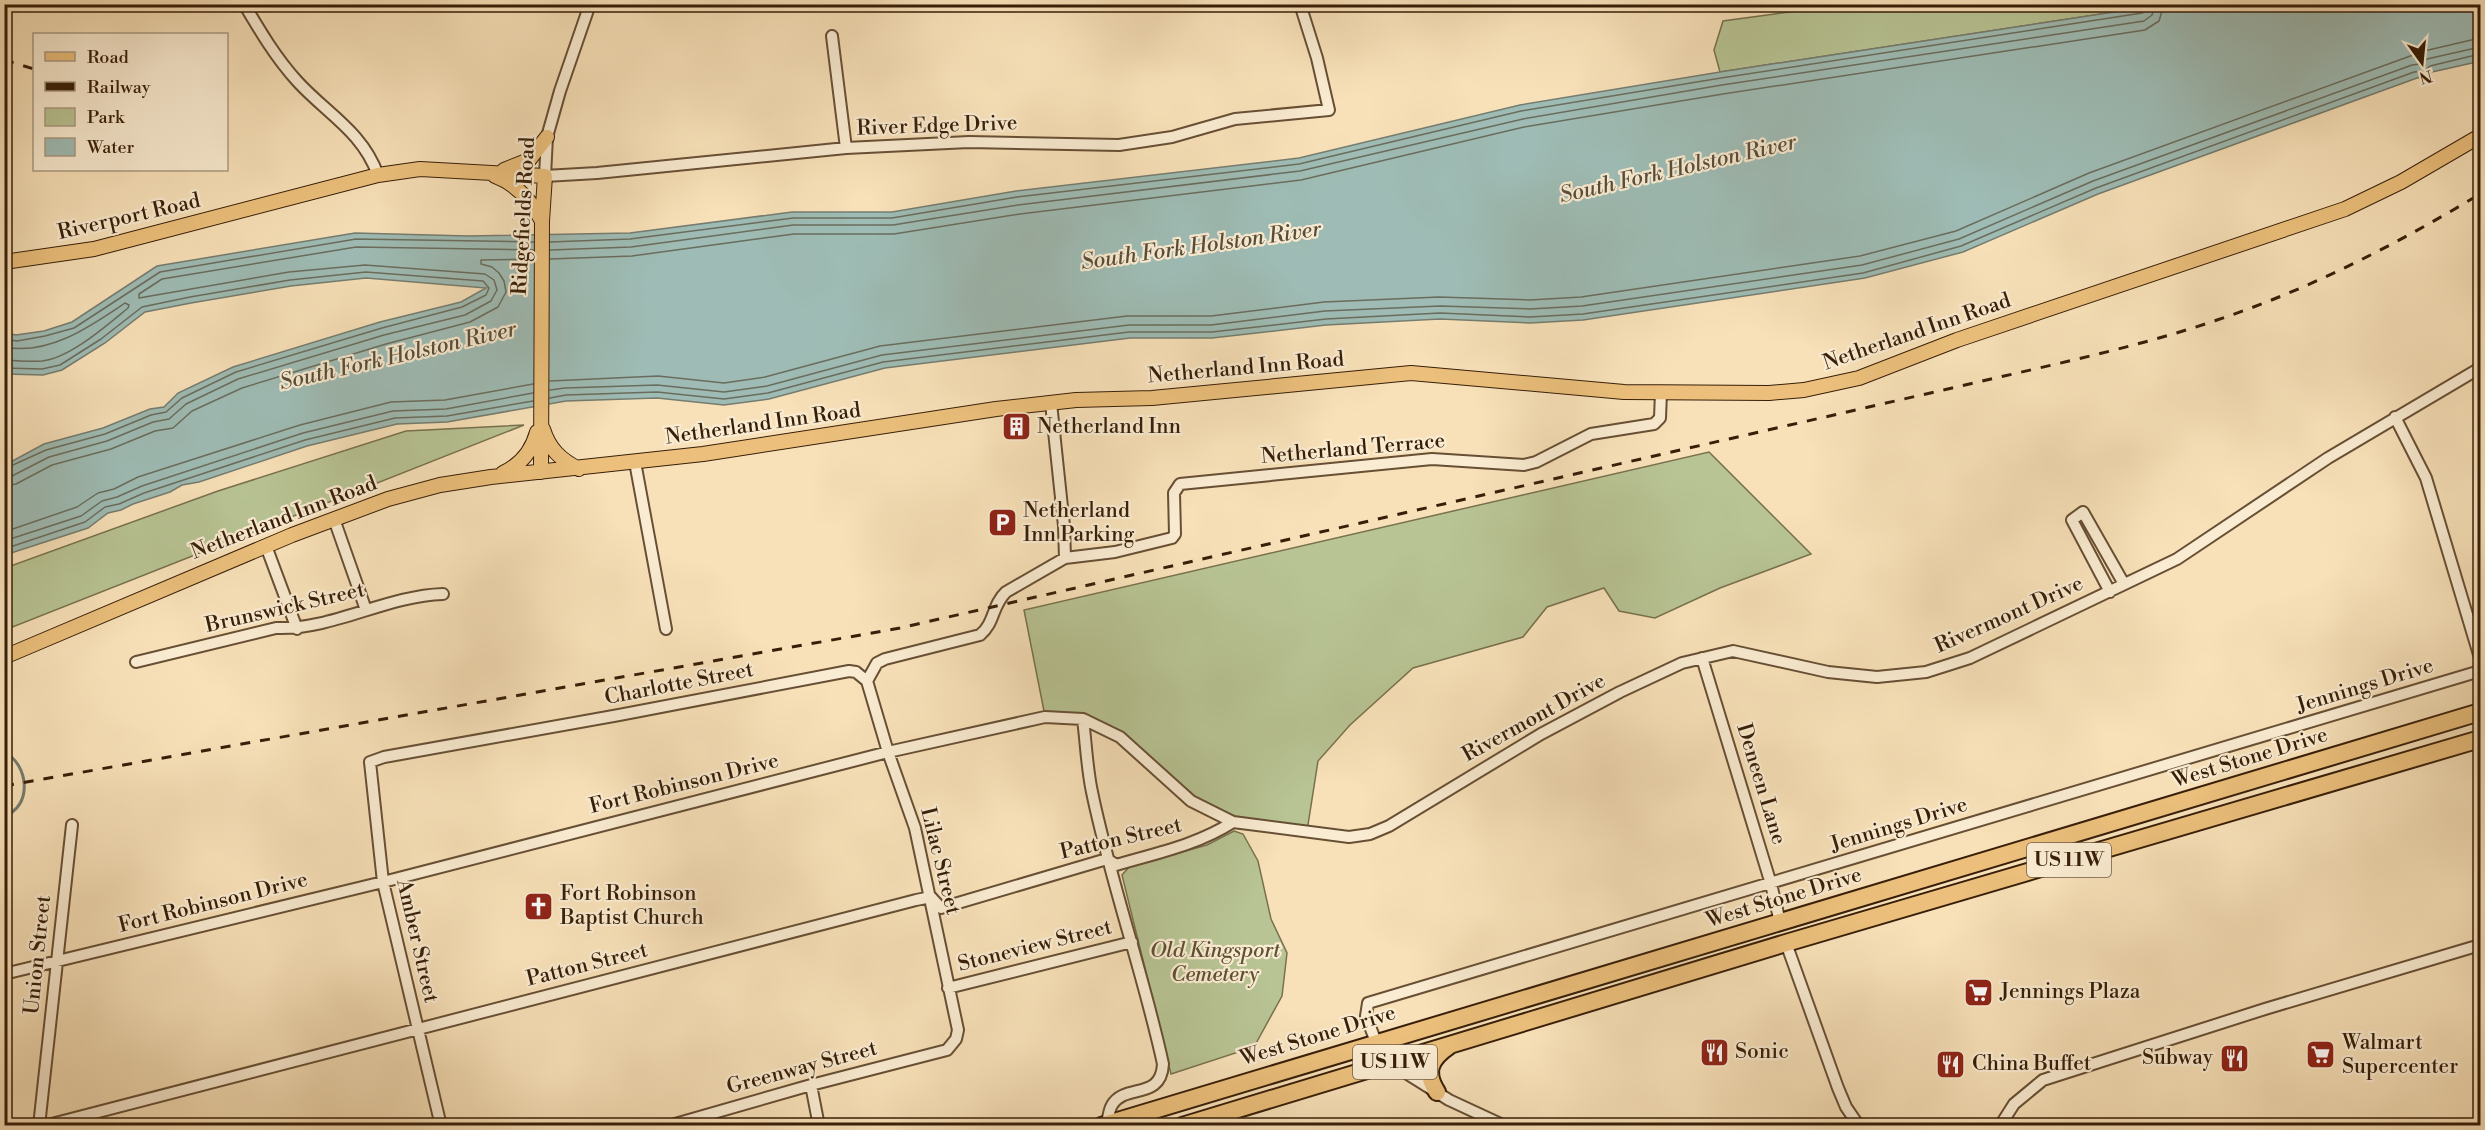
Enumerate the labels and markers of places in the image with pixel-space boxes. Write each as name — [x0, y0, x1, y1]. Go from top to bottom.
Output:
building icon: Netherland Inn — [1000, 411, 1032, 443]
place label: Netherland Inn — [1037, 414, 1182, 440]
place label: Netherland Inn Parking — [1023, 498, 1134, 548]
parking icon: Netherland Inn Parking — [986, 507, 1018, 539]
place label: Fort Robinson Baptist Church — [559, 881, 704, 931]
church icon: Fort Robinson Baptist Church — [523, 890, 555, 922]
supermarket icon: Jennings Plaza — [1963, 976, 1995, 1008]
place label: Jennings Plaza — [1999, 979, 2141, 1005]
place label: Walmart Supercenter — [2341, 1030, 2458, 1080]
restaurant icon: Sonic — [1698, 1036, 1730, 1068]
place label: Sonic — [1735, 1039, 1789, 1065]
supermarket icon: Walmart Supercenter — [2305, 1039, 2337, 1071]
restaurant icon: Subway — [2218, 1042, 2250, 1074]
place label: Subway — [2142, 1045, 2214, 1071]
restaurant icon: China Buffet — [1935, 1048, 1967, 1080]
place label: China Buffet — [1972, 1051, 2092, 1077]

